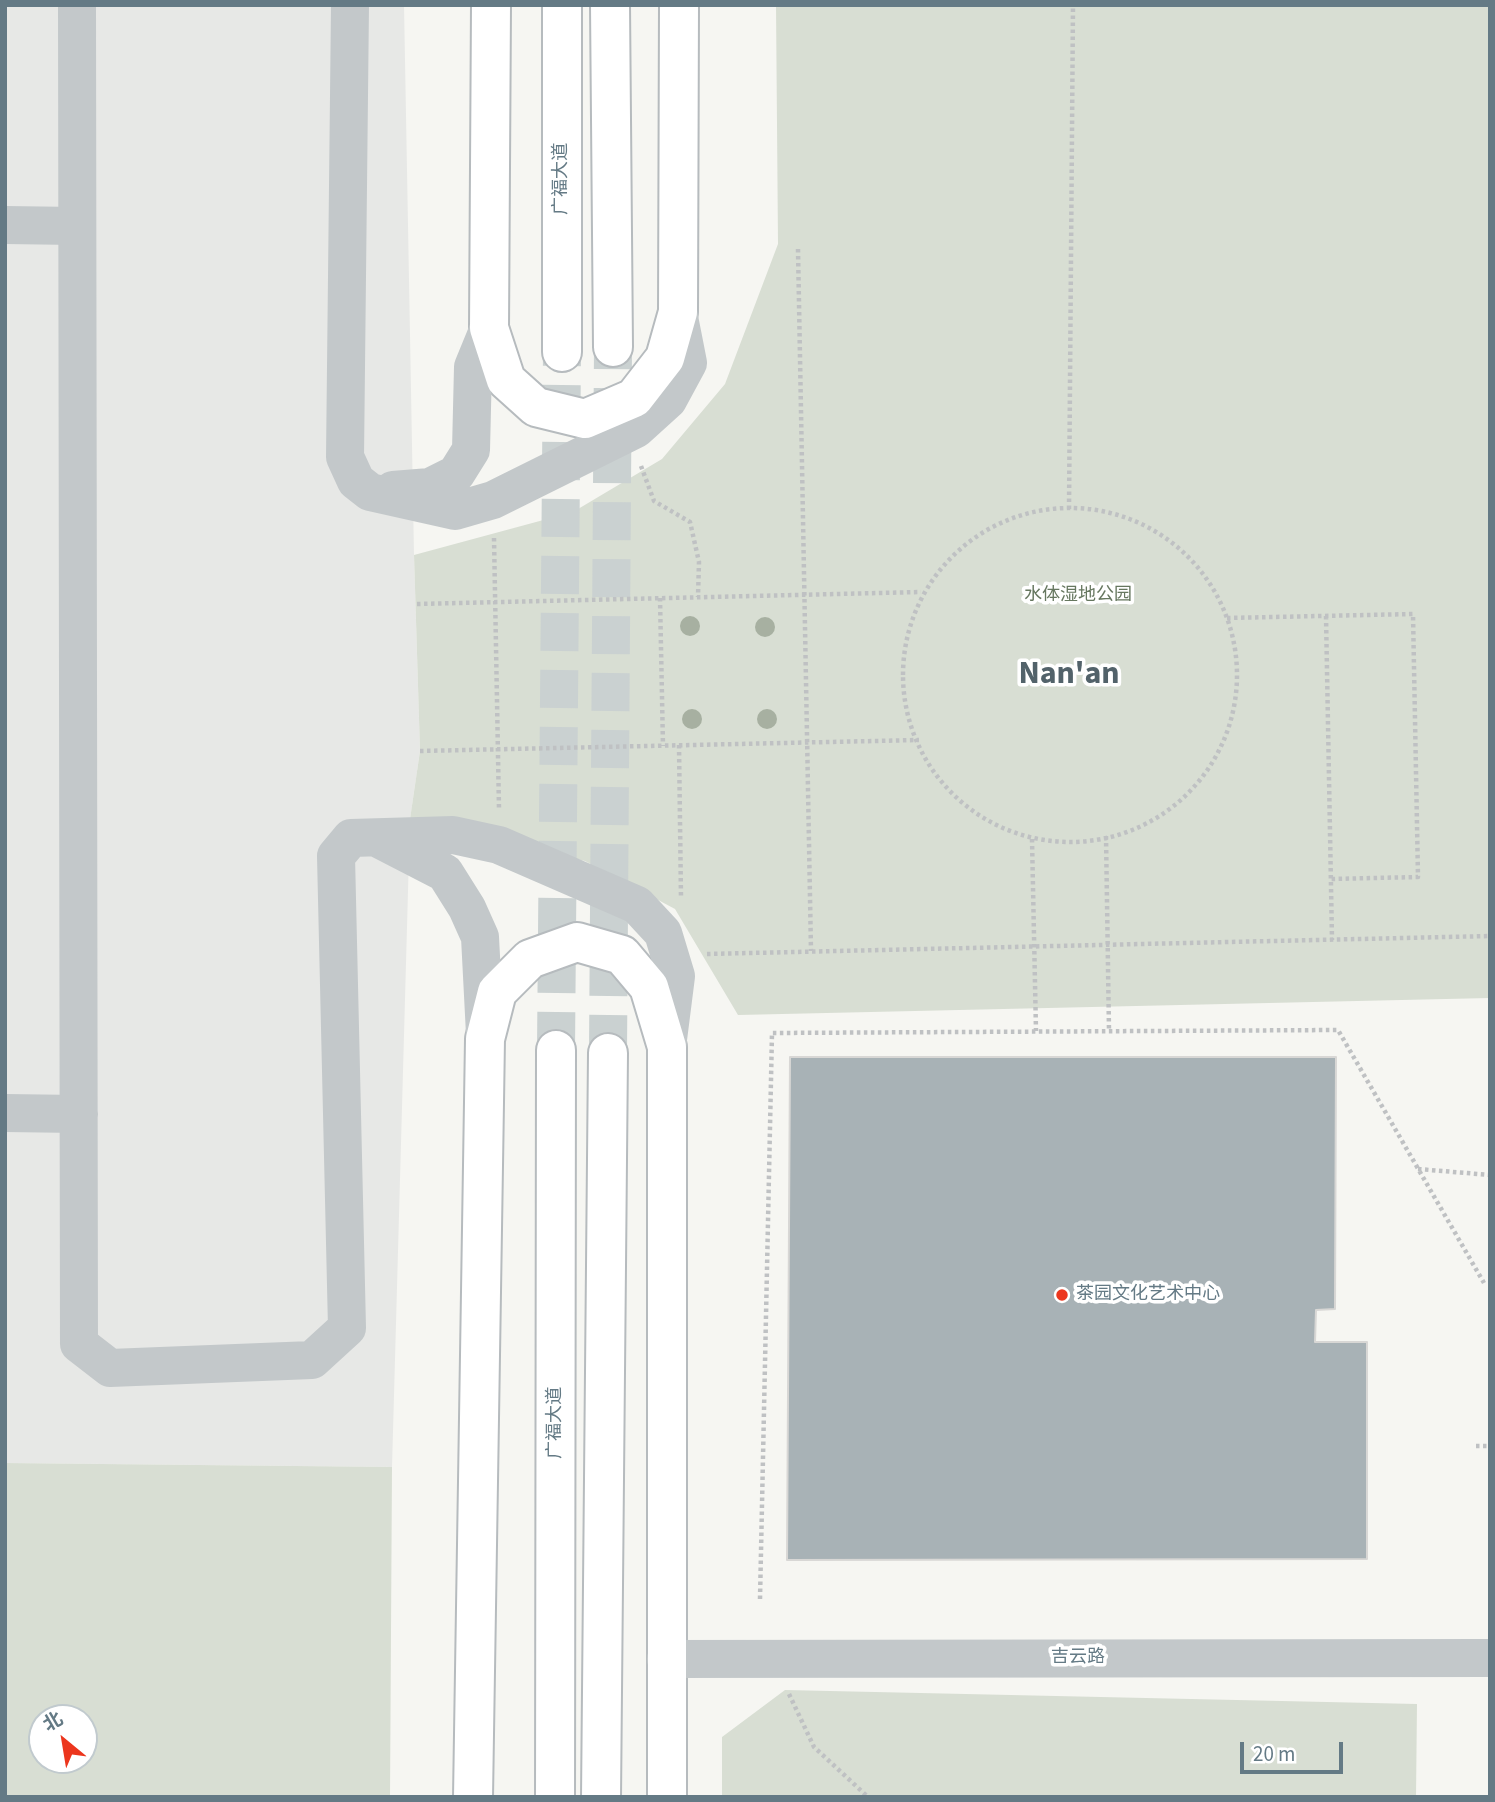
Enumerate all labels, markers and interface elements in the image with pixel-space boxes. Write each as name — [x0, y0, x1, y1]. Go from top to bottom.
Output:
street label: 广福大道 — [551, 143, 573, 215]
park label: 水体湿地公园 — [1024, 585, 1132, 607]
district label: Nan'an — [1018, 657, 1120, 695]
place label: 茶园文化艺术中心 — [1076, 1284, 1220, 1306]
marker: 茶园文化艺术中心 — [1054, 1287, 1070, 1303]
street label: 广福大道 — [545, 1387, 567, 1459]
street label: 吉云路 — [1051, 1647, 1105, 1669]
north arrow — [28, 1704, 98, 1774]
text: 北 — [38, 1706, 68, 1739]
scale bar — [1243, 1728, 1346, 1772]
text: 20 m — [1253, 1739, 1295, 1769]

